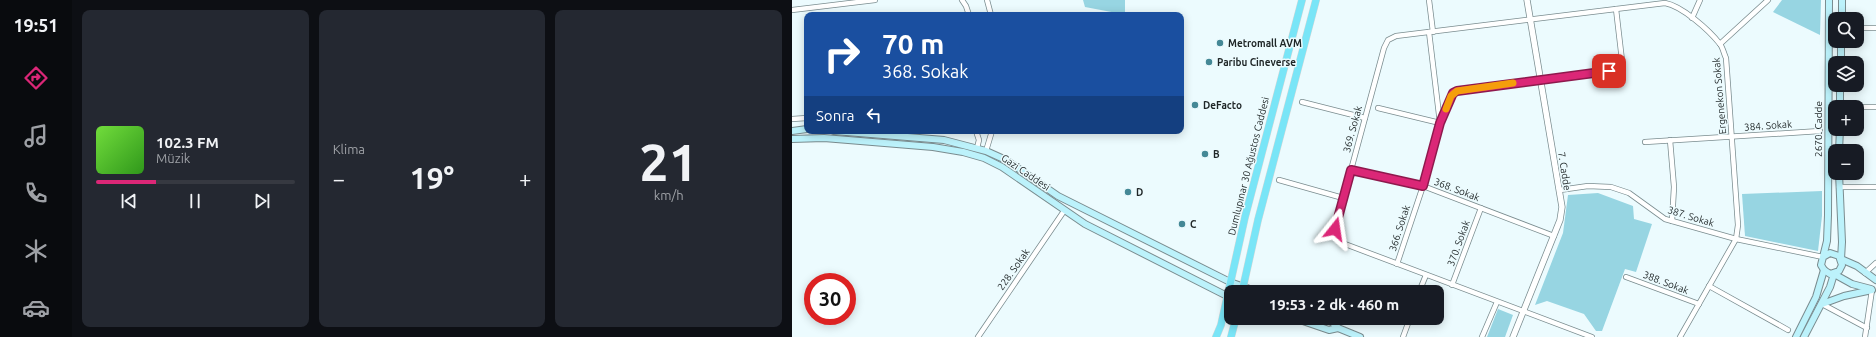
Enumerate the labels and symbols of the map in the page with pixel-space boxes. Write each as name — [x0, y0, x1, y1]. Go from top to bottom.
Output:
marker: Metromall AVM — [1215, 38, 1225, 48]
place label: Metromall AVM — [1228, 38, 1302, 49]
pin — [1592, 54, 1626, 88]
marker: Paribu Cineverse — [1204, 57, 1214, 67]
place label: Paribu Cineverse — [1217, 57, 1296, 68]
street label: Ergenekon Sokak — [1711, 57, 1728, 135]
street label: Dumlupınar 30 Ağustos Caddesi — [1226, 96, 1271, 237]
marker: DeFacto — [1190, 100, 1200, 110]
place label: DeFacto — [1203, 100, 1242, 111]
street label: 2670. Cadde — [1813, 101, 1824, 157]
street label: 369. Sokak — [1341, 105, 1364, 154]
street label: 384. Sokak — [1744, 118, 1792, 133]
marker: B — [1200, 149, 1210, 159]
place label: B — [1213, 149, 1220, 160]
street label: 7. Cadde — [1556, 151, 1573, 191]
street label: Gazi Caddesi — [999, 152, 1052, 193]
street label: 368. Sokak — [1432, 176, 1481, 203]
marker: D — [1123, 187, 1133, 197]
place label: D — [1136, 187, 1143, 198]
street label: 366. Sokak — [1387, 204, 1412, 253]
street label: 387. Sokak — [1666, 204, 1715, 229]
position arrow — [1314, 208, 1356, 250]
marker: C — [1177, 219, 1187, 229]
place label: C — [1190, 219, 1197, 230]
street label: 370. Sokak — [1445, 219, 1472, 268]
street label: 228. Sokak — [995, 246, 1032, 292]
street label: 388. Sokak — [1641, 269, 1690, 296]
speed limit sign: 30 — [804, 273, 856, 325]

